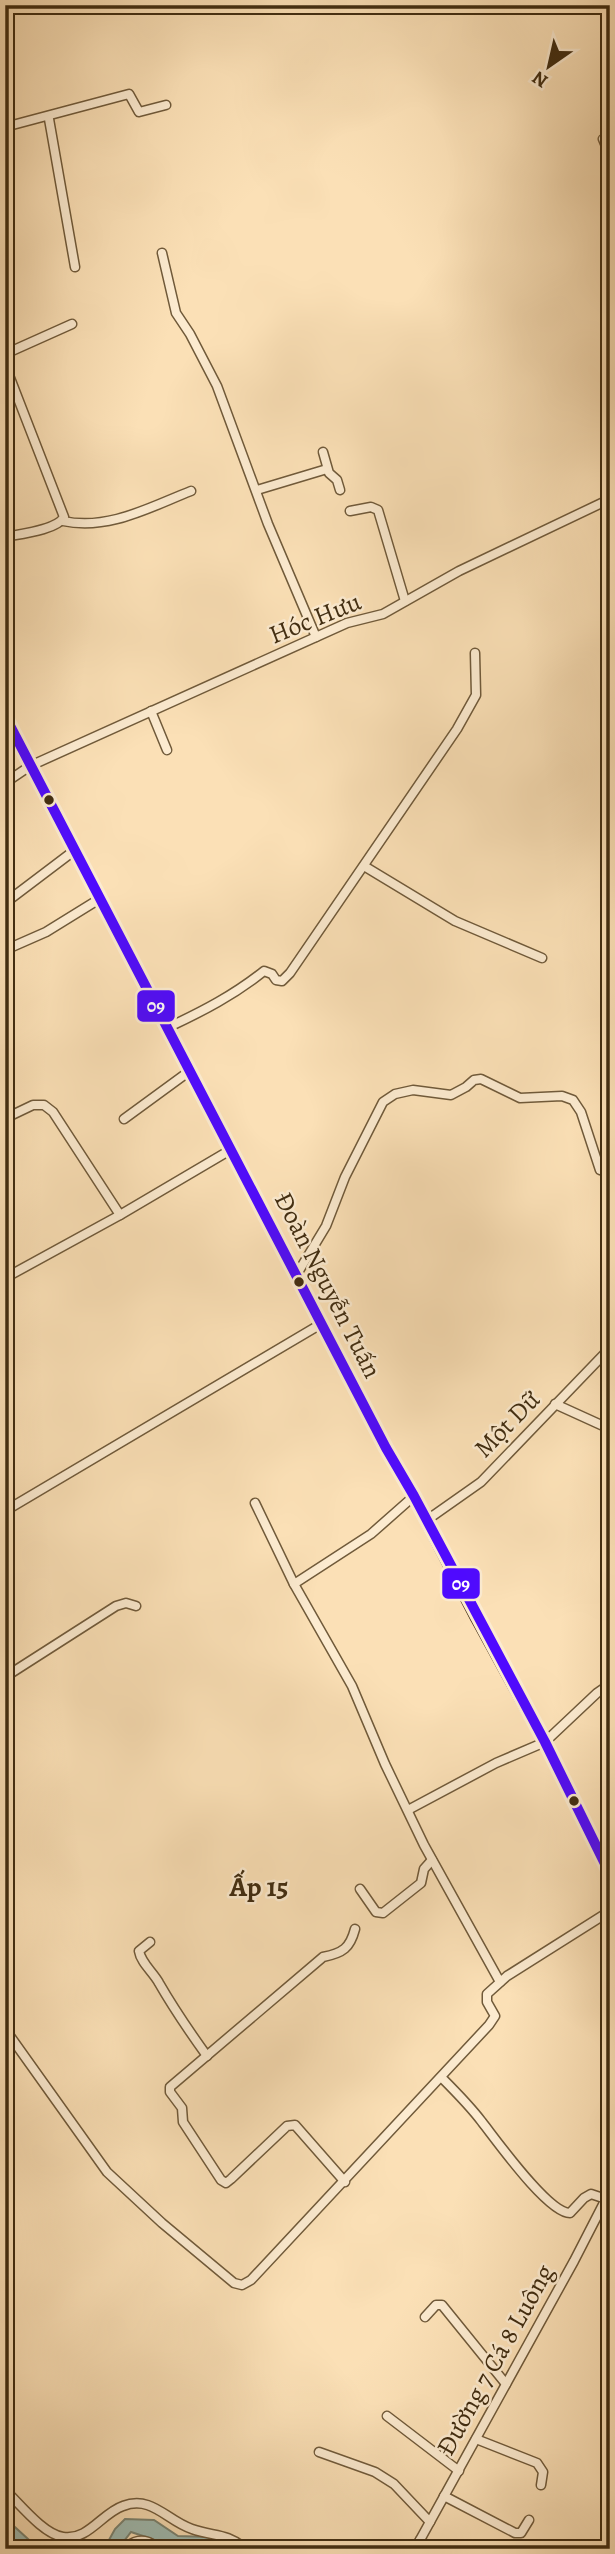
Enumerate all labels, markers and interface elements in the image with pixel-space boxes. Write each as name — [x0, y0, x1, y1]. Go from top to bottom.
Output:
north arrow — [514, 32, 584, 102]
text: N — [527, 65, 553, 94]
street label: Hóc Hưu — [264, 583, 367, 652]
unlabelled marker — [42, 793, 56, 807]
line badge: 09 — [136, 989, 176, 1023]
text: 09 — [147, 993, 165, 1019]
street label: Đoàn Nguyễn Tuấn — [266, 1186, 390, 1384]
unlabelled marker — [292, 1275, 306, 1289]
street label: Một Dữ — [466, 1382, 548, 1465]
line badge: 09 — [441, 1567, 481, 1600]
text: 09 — [452, 1571, 470, 1597]
unlabelled marker — [567, 1794, 581, 1808]
district label: Ấp 15 — [229, 1868, 288, 1906]
street label: Đường 7 Cá 8 Luông — [428, 2258, 562, 2462]

